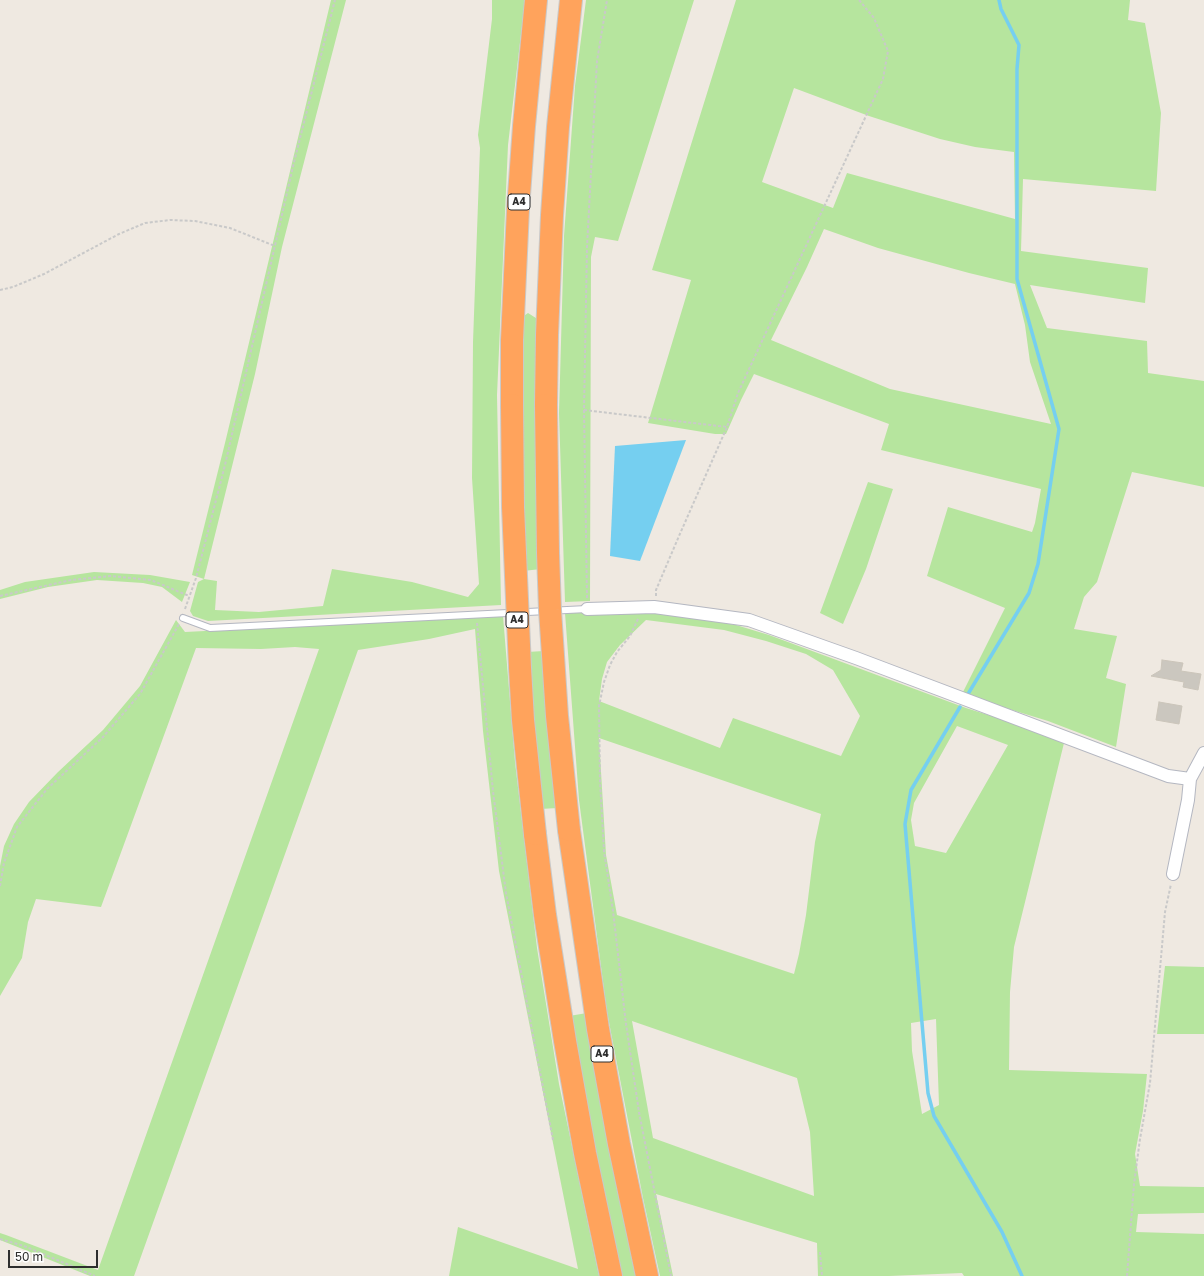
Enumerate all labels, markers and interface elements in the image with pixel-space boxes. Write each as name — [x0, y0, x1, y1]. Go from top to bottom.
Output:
road number: A4 — [508, 194, 530, 210]
road number: A4 — [506, 612, 528, 628]
road number: A4 — [591, 1046, 613, 1062]
scale bar — [10, 1242, 100, 1268]
text: 50 m — [15, 1249, 43, 1264]

